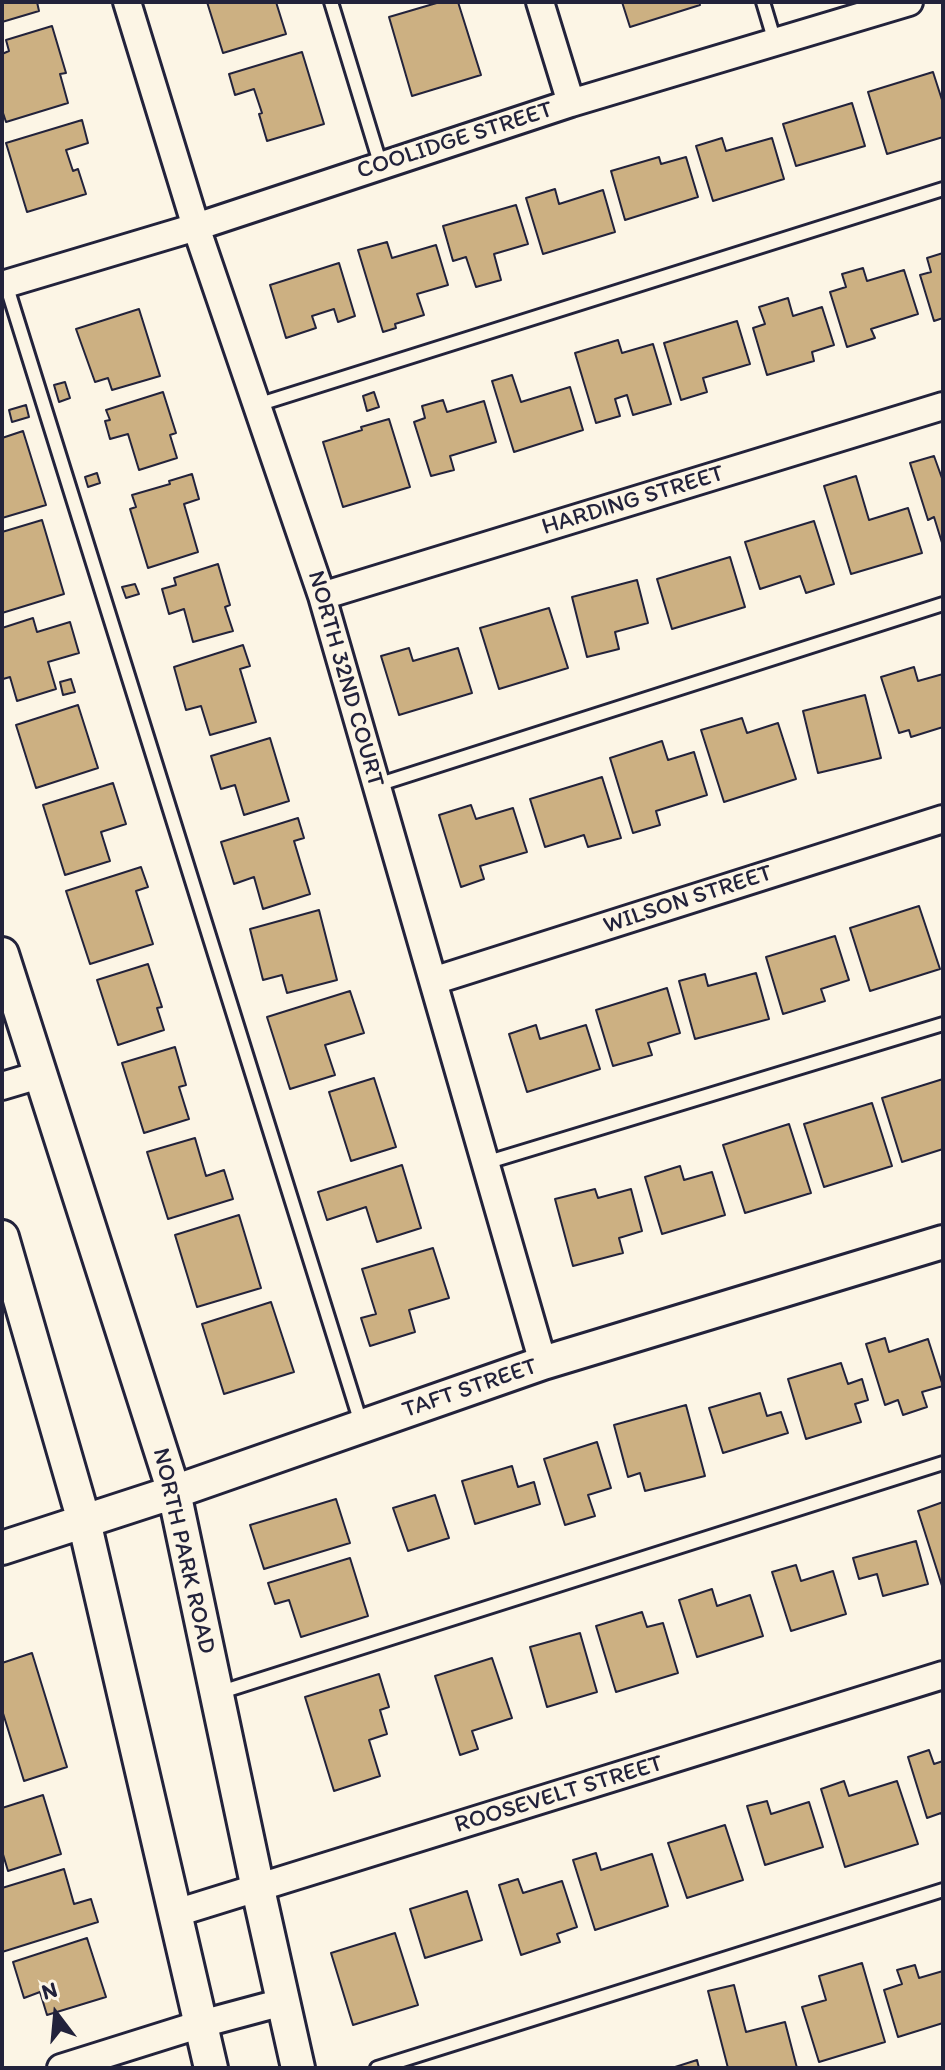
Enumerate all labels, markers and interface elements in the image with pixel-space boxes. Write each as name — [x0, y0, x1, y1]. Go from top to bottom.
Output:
street label: COOLIDGE STREET — [353, 96, 557, 186]
street label: HARDING STREET — [538, 460, 728, 542]
street label: NORTH 32ND COURT — [300, 568, 390, 790]
street label: WILSON STREET — [600, 859, 776, 941]
street label: TAFT STREET — [399, 1352, 541, 1426]
street label: NORTH PARK ROAD — [145, 1445, 221, 1657]
street label: ROOSEVELT STREET — [451, 1750, 667, 1840]
north arrow — [16, 1974, 96, 2054]
text: N — [38, 1975, 60, 2005]

